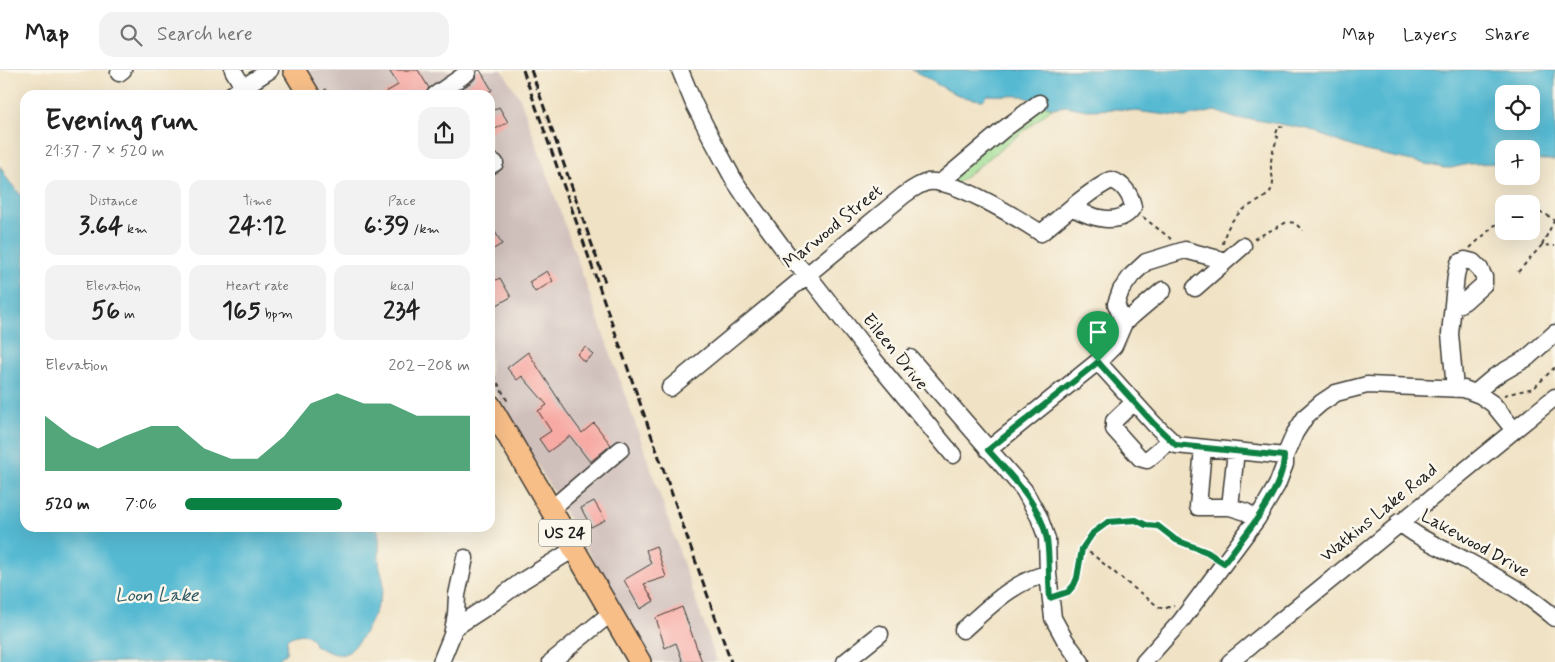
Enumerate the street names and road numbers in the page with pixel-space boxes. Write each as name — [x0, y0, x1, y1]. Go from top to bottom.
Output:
street label: Marwood Street — [778, 179, 888, 275]
street label: Eileen Drive — [857, 309, 933, 395]
street label: Watkins Lake Road — [1315, 458, 1443, 568]
street label: Lakewood Drive — [1416, 504, 1534, 584]
road number: US 24 — [539, 519, 591, 546]

